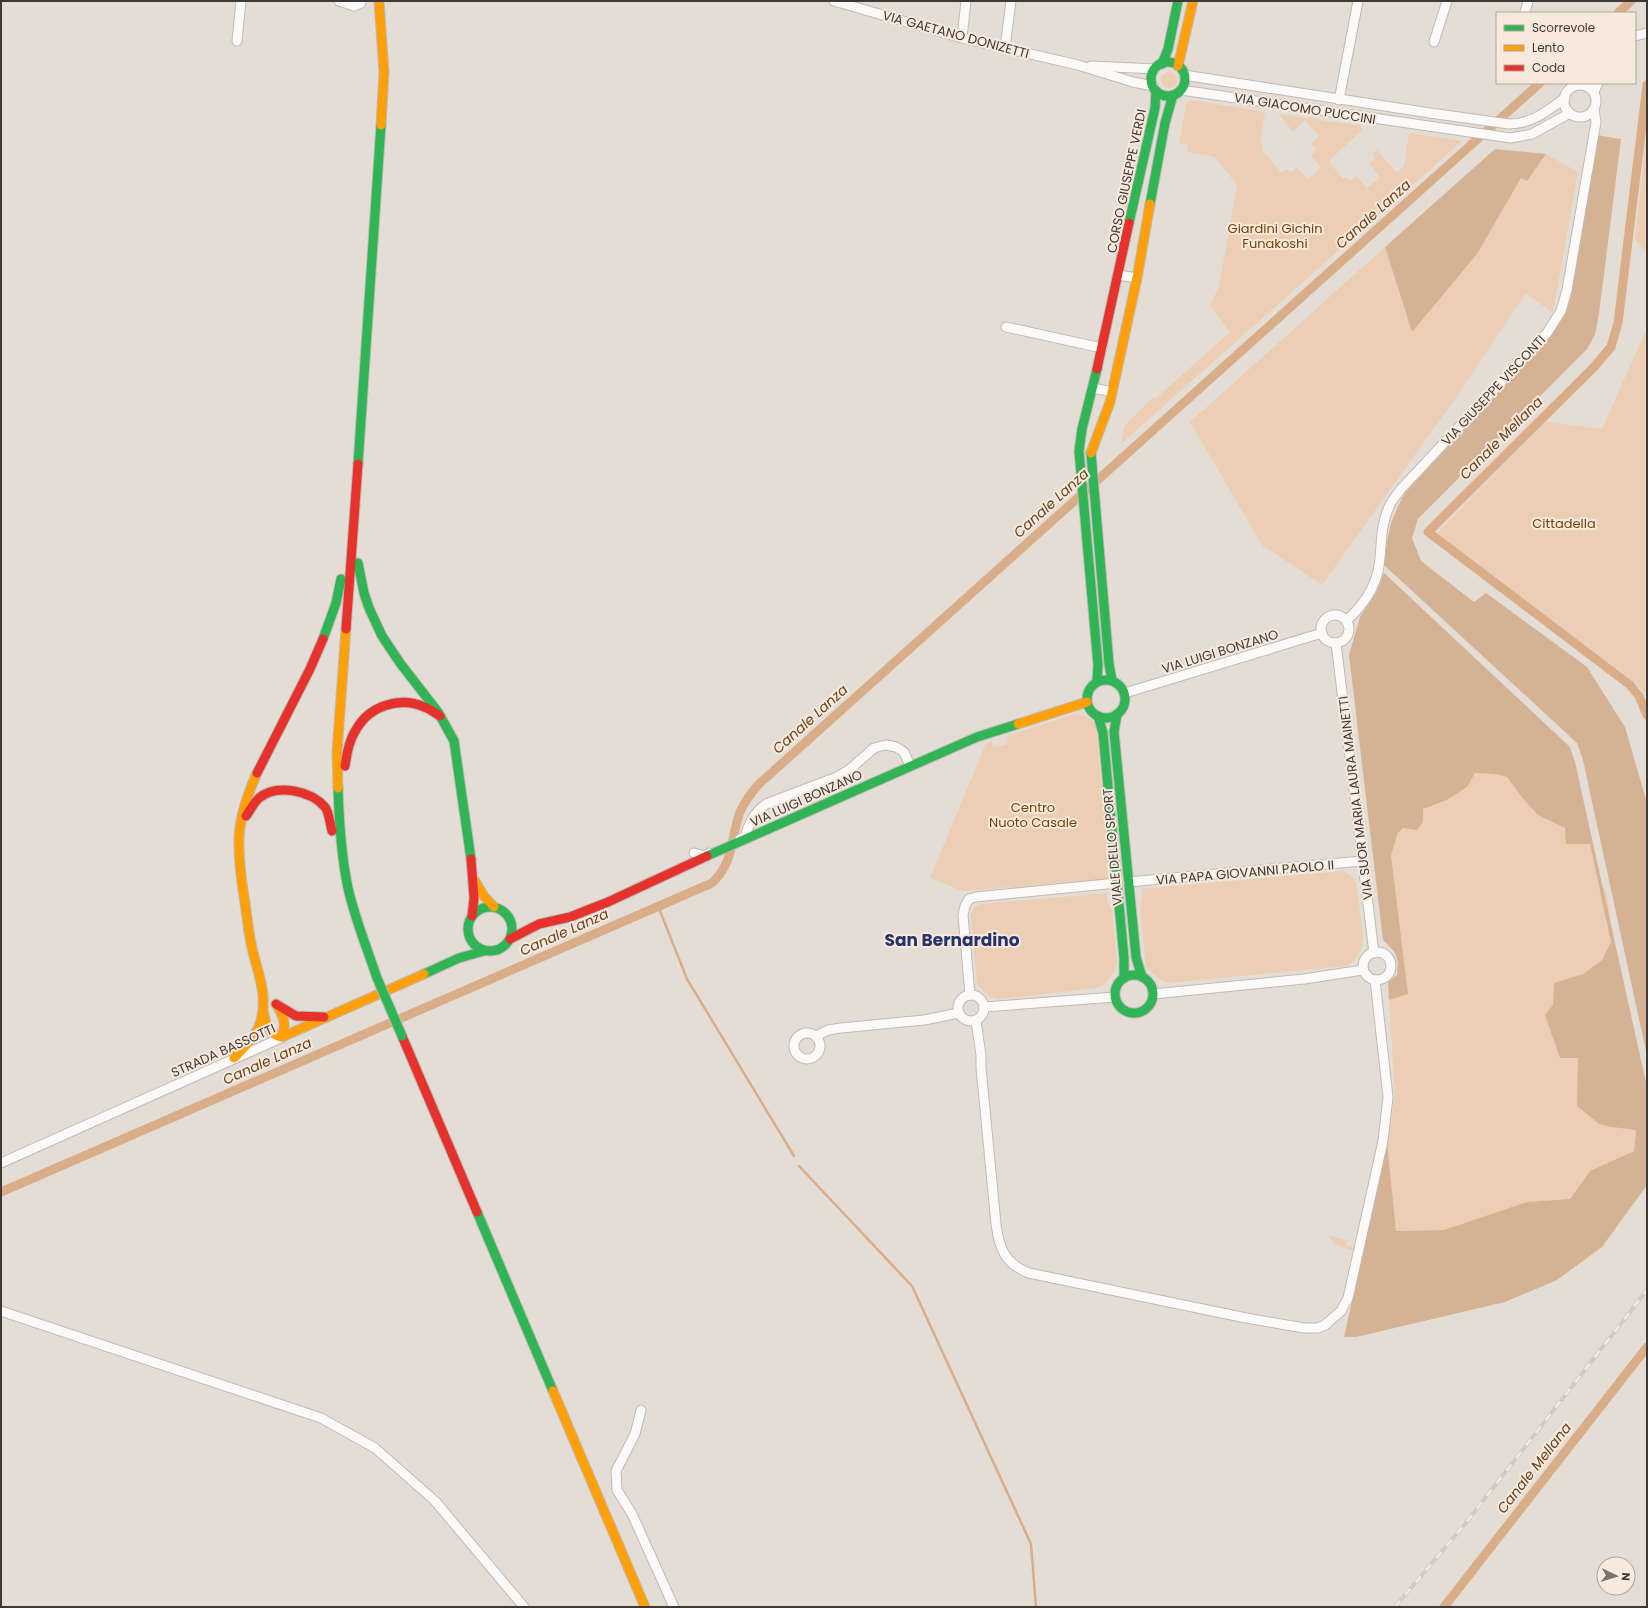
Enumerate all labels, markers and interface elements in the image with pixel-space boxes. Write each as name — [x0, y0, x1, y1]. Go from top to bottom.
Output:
street label: VIA GAETANO DONIZETTI — [880, 6, 1031, 63]
legend — [1496, 12, 1636, 84]
text: Scorrevole — [1532, 19, 1595, 36]
text: Lento — [1532, 39, 1565, 56]
text: Coda — [1532, 59, 1565, 76]
street label: VIA GIACOMO PUCCINI — [1233, 88, 1377, 129]
street label: CORSO GIUSEPPE VERDI — [1102, 107, 1151, 255]
water label: Canale Lanza — [1331, 174, 1415, 253]
park label: Giardini Gichin Funakoshi — [1228, 219, 1322, 253]
street label: VIA GIUSEPPE VISCONTI — [1437, 331, 1550, 450]
water label: Canale Mellana — [1455, 391, 1548, 484]
water label: Canale Lanza — [1009, 463, 1093, 542]
park label: Cittadella — [1532, 514, 1596, 533]
street label: VIA LUIGI BONZANO — [1159, 625, 1281, 678]
water label: Canale Lanza — [768, 679, 852, 758]
street label: VIA SUOR MARIA LAURA MAINETTI — [1334, 695, 1377, 901]
street label: VIA LUIGI BONZANO — [747, 765, 865, 832]
street label: VIALE DELLO SPORT — [1098, 788, 1127, 906]
park label: Centro Nuoto Casale — [989, 798, 1077, 832]
street label: VIA PAPA GIOVANNI PAOLO II — [1155, 855, 1335, 890]
water label: Canale Lanza — [516, 903, 612, 961]
district label: San Bernardino — [884, 928, 1020, 952]
street label: STRADA BASSOTTI — [168, 1019, 278, 1082]
water label: Canale Lanza — [219, 1032, 315, 1090]
water label: Canale Mellana — [1492, 1418, 1576, 1518]
north arrow — [1596, 1556, 1636, 1596]
text: N — [1618, 1572, 1634, 1581]

